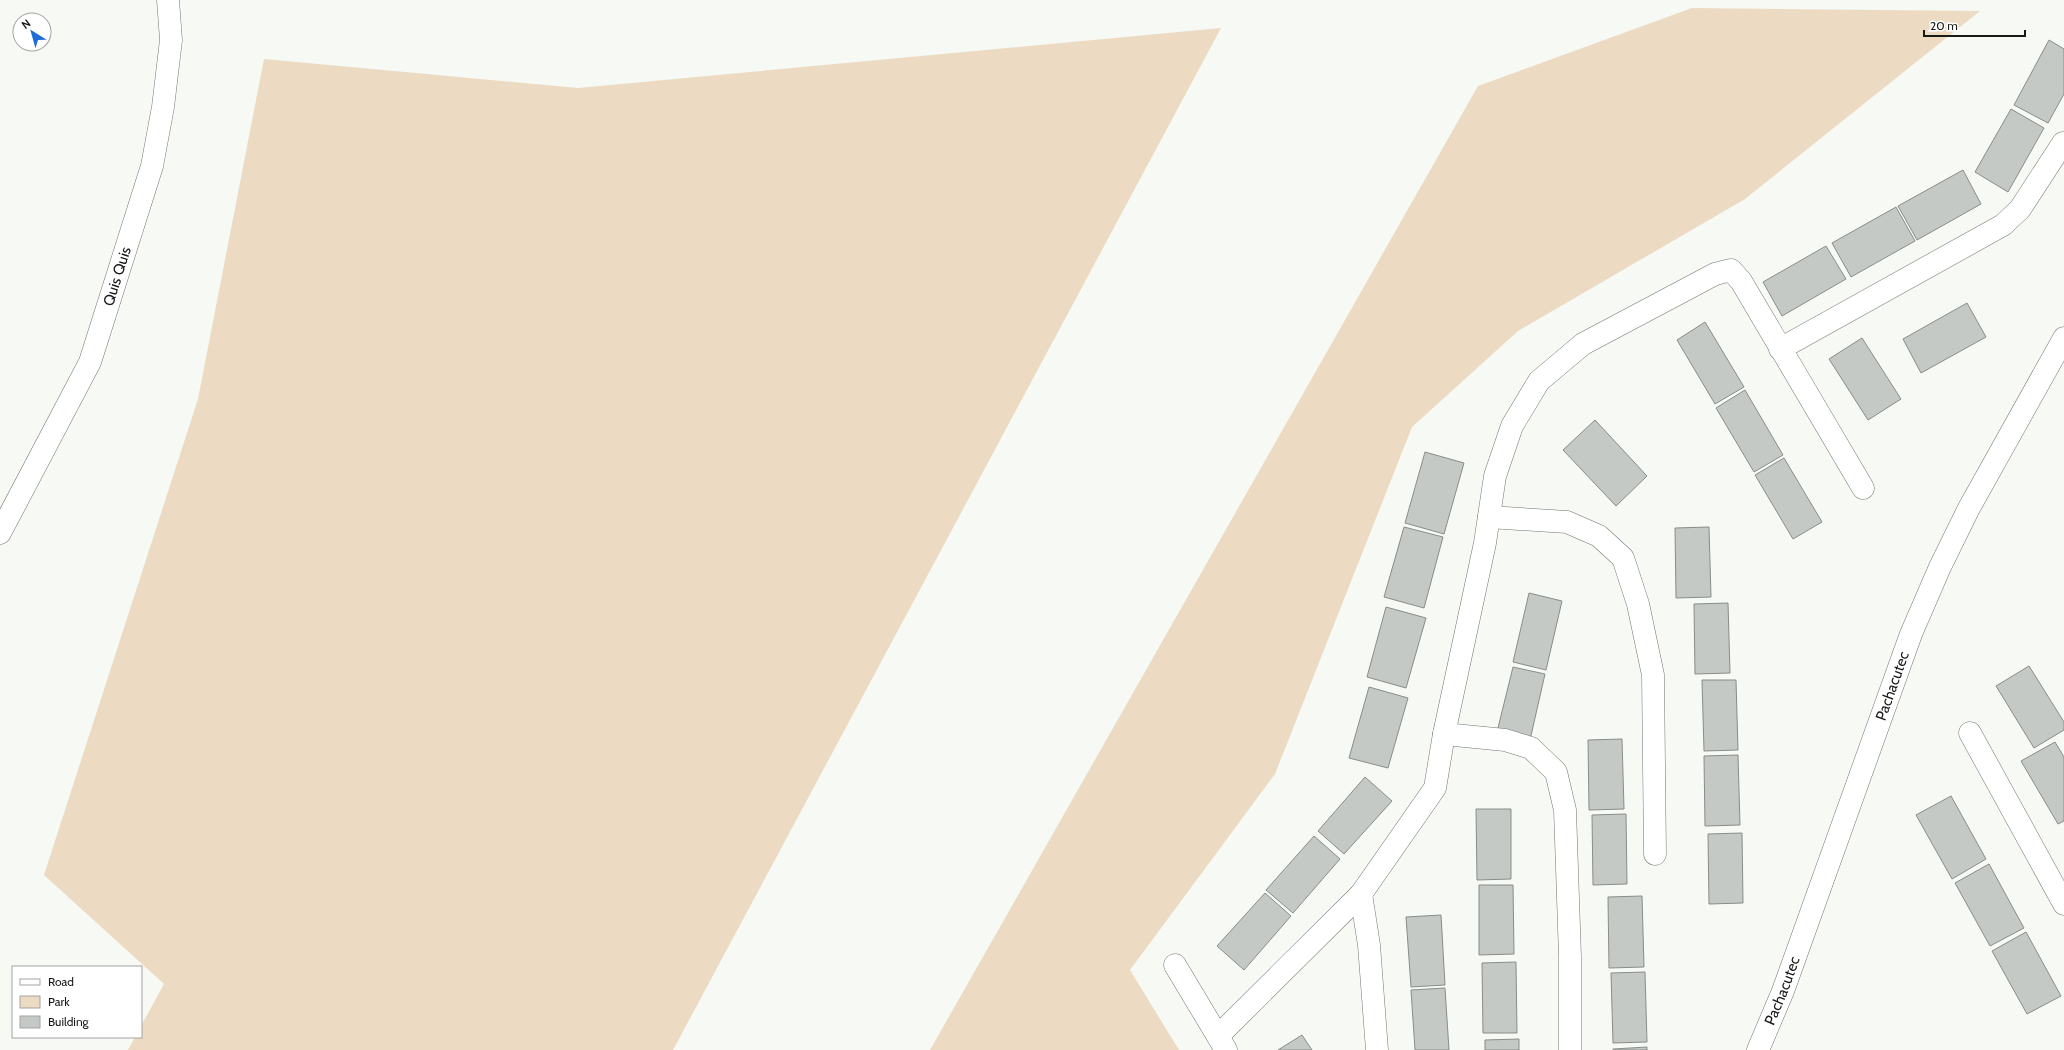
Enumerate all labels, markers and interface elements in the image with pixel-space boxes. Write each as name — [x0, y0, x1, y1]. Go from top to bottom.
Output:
north arrow — [12, 12, 52, 52]
scale bar — [1924, 12, 2025, 38]
text: N — [19, 16, 33, 32]
text: 20 m — [1930, 18, 1958, 33]
street label: Quis Quis — [99, 245, 135, 308]
street label: Pachacutec — [1872, 649, 1913, 723]
street label: Pachacutec — [1761, 954, 1804, 1028]
legend — [12, 966, 142, 1038]
text: Road — [48, 974, 74, 989]
text: Park — [48, 994, 70, 1009]
text: Building — [48, 1014, 90, 1029]

